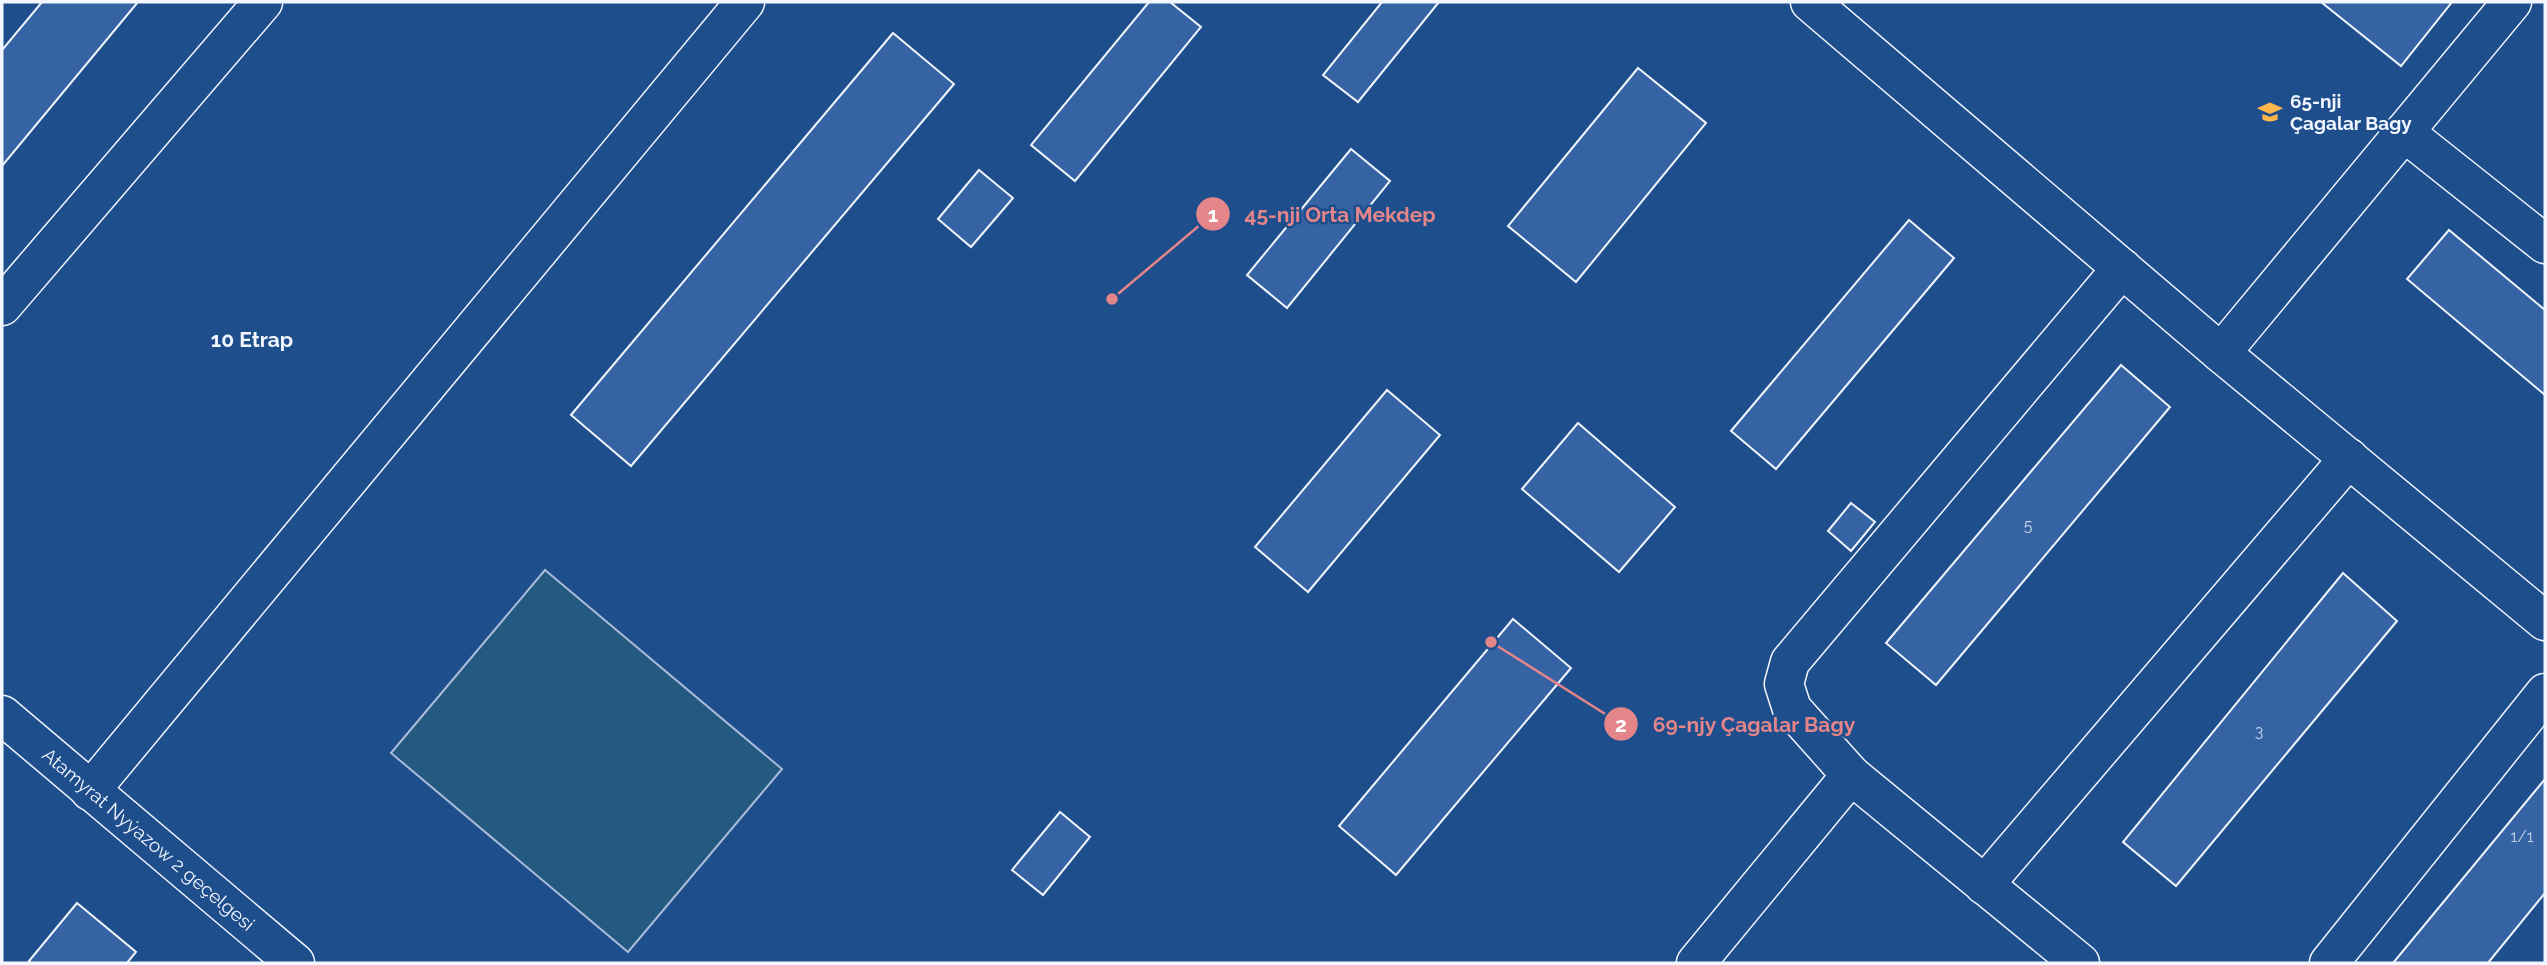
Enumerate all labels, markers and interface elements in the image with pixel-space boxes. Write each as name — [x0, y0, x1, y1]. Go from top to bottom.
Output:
place label: 65-nji Çagalar Bagy — [2290, 90, 2412, 134]
school or university icon: 65-nji Çagalar Bagy — [2256, 98, 2284, 126]
callout: 45-nji Orta Mekdep — [1195, 193, 1450, 235]
text: 1 — [1208, 202, 1218, 227]
text: 45-nji Orta Mekdep — [1244, 202, 1436, 227]
district label: 10 Etrap — [211, 327, 293, 352]
house number: 5 — [2024, 516, 2033, 535]
callout: 69-njy Çagalar Bagy — [1603, 703, 1870, 745]
text: 2 — [1615, 712, 1627, 737]
text: 69-njy Çagalar Bagy — [1653, 712, 1856, 737]
house number: 3 — [2255, 722, 2263, 741]
street label: Atamyrat Nyýazow 2 geçelgesi — [38, 743, 259, 935]
house number: 1/1 — [2510, 827, 2534, 846]

